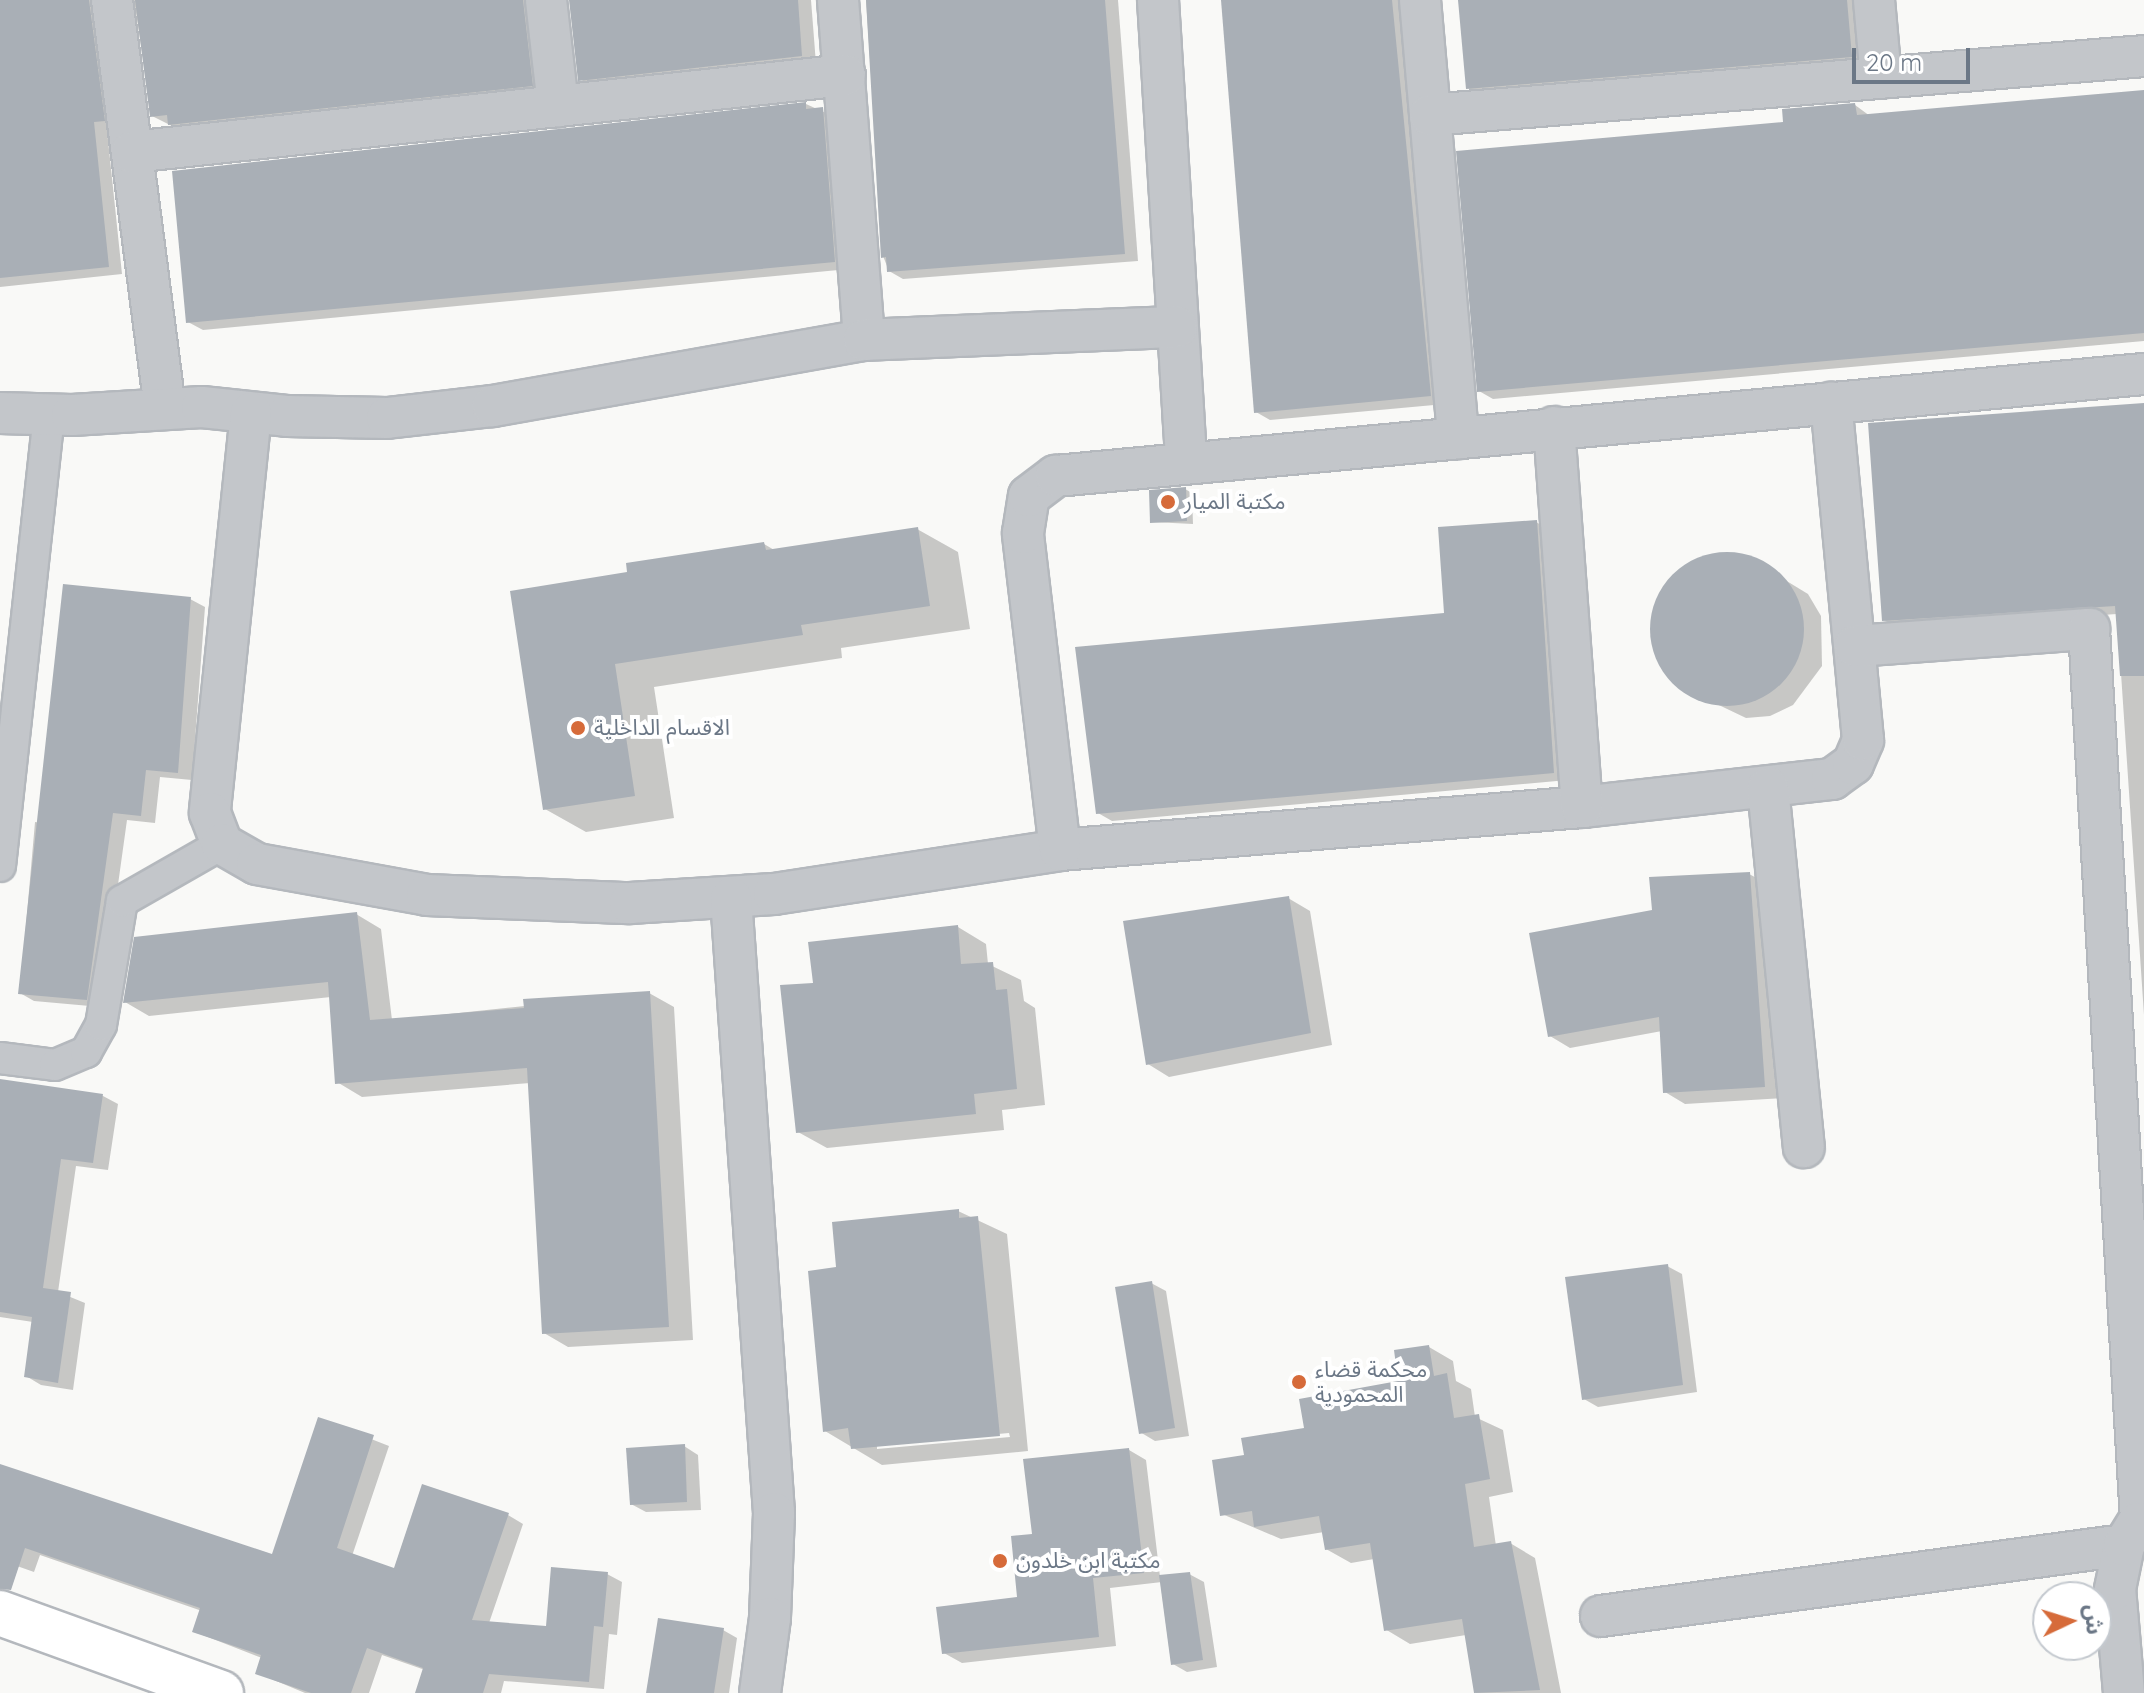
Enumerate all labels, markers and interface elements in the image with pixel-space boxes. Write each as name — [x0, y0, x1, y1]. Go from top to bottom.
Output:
scale bar — [1856, 32, 1974, 82]
text: 20 m — [1866, 47, 1922, 77]
place label: مكتبة الميار — [1184, 489, 1286, 515]
marker: مكتبة الميار — [1159, 493, 1177, 511]
place label: الاقسام الداخلية — [594, 715, 730, 741]
marker: الاقسام الداخلية — [569, 719, 587, 737]
place label: محكمة قضاء المحمودية — [1315, 1356, 1427, 1408]
marker: محكمة قضاء المحمودية — [1290, 1373, 1308, 1391]
place label: مكتبة ابن خلدون — [1016, 1548, 1161, 1574]
marker: مكتبة ابن خلدون — [991, 1552, 1009, 1570]
north arrow — [2032, 1581, 2112, 1661]
text: ش — [2079, 1603, 2109, 1635]

